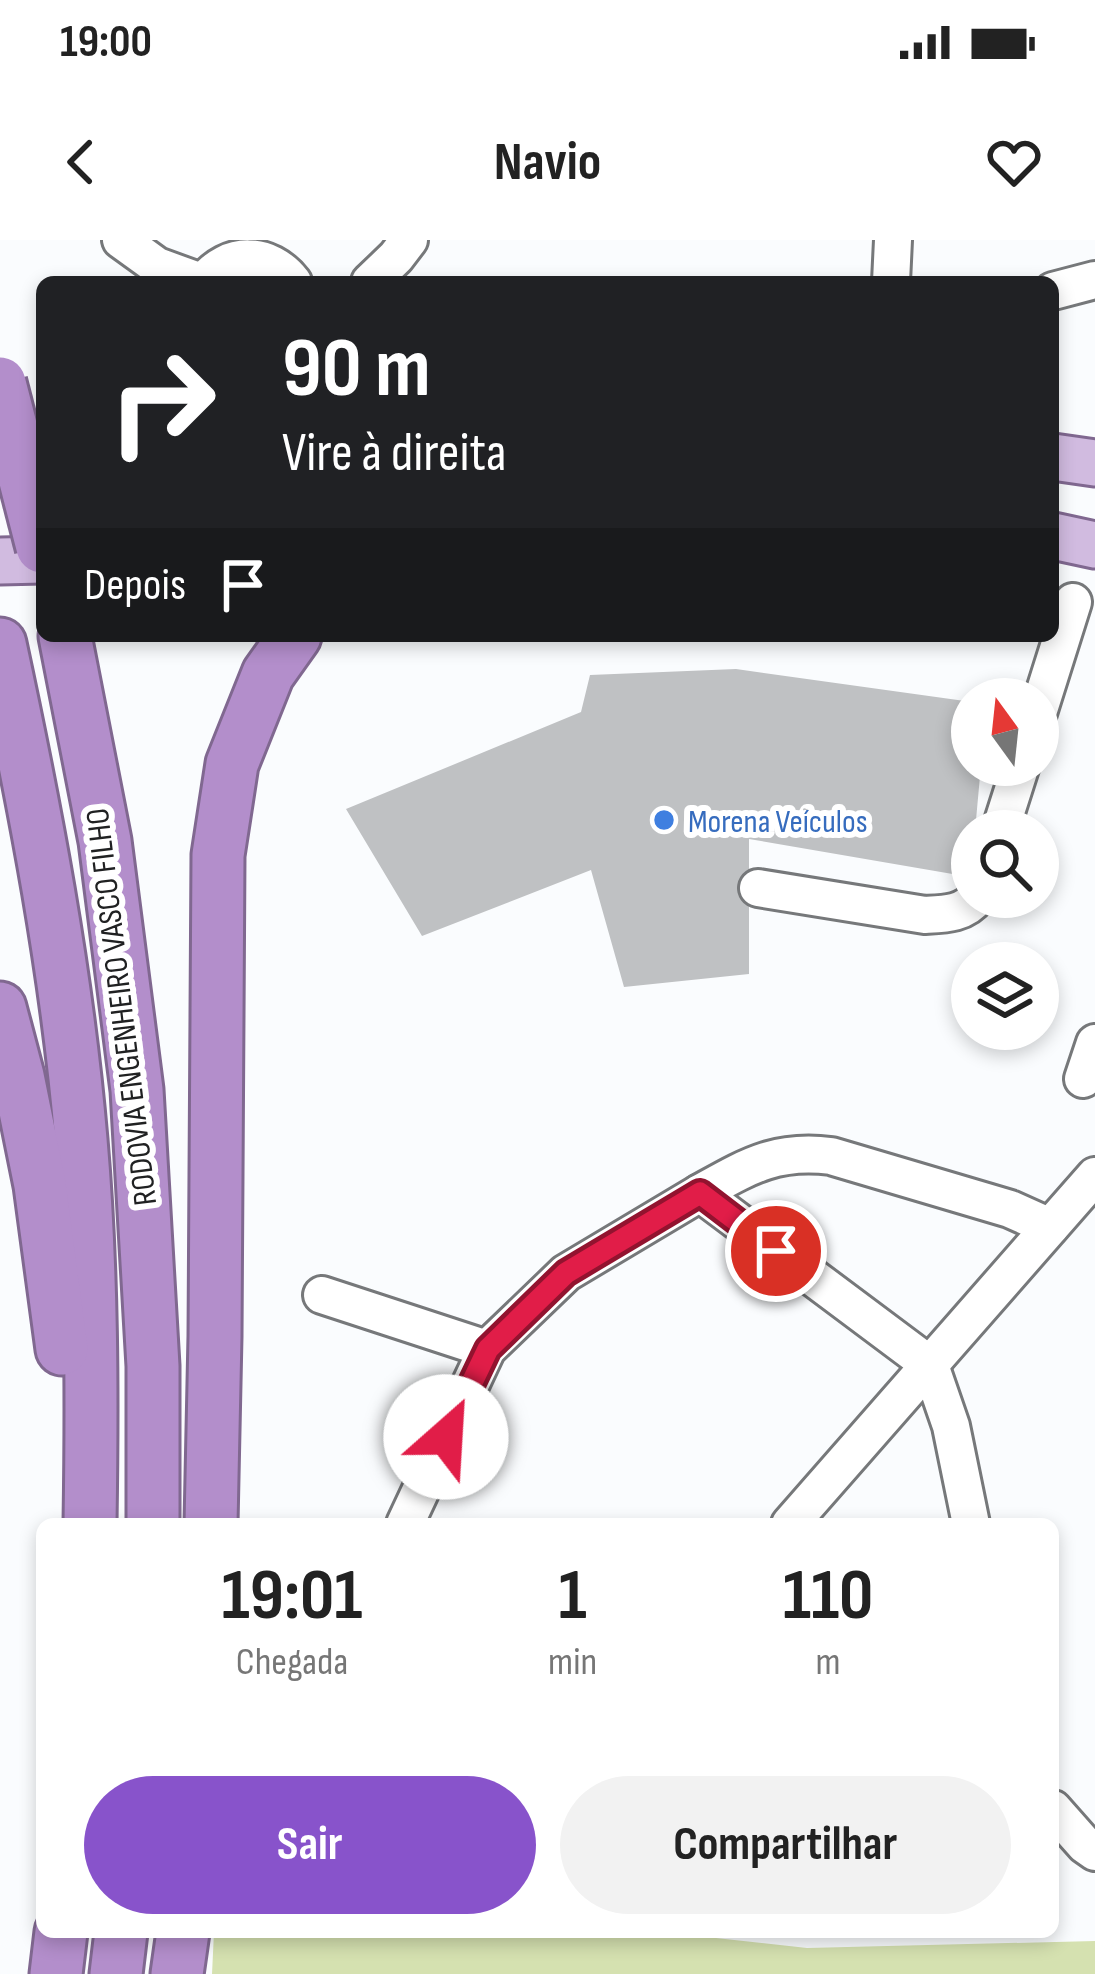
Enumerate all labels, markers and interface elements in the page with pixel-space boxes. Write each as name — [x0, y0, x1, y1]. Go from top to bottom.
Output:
text: 19:00 — [60, 15, 152, 70]
icon: back — [48, 129, 114, 195]
icon: heart — [981, 129, 1047, 195]
text: Navio — [494, 130, 601, 195]
text: 90 m — [282, 319, 431, 420]
icon: right — [84, 324, 240, 480]
text: Vire à direita — [282, 421, 507, 486]
icon: arrive — [210, 552, 276, 618]
text: Depois — [84, 558, 186, 613]
north arrow — [951, 678, 1059, 786]
map controls — [951, 678, 1059, 1050]
place label: Morena Veículos — [688, 802, 868, 842]
street label: RODOVIA ENGENHEIRO VASCO FILHO — [78, 806, 166, 1208]
marker: Morena Veículos — [651, 807, 677, 833]
button: search — [951, 810, 1059, 918]
button: layers — [951, 942, 1059, 1050]
pin — [725, 1200, 827, 1302]
icon: arrive — [743, 1218, 809, 1284]
position arrow — [383, 1374, 509, 1500]
text: 19:01 — [222, 1553, 363, 1640]
text: 1 — [558, 1553, 587, 1640]
text: 110 — [783, 1553, 873, 1640]
text: Chegada — [236, 1639, 348, 1686]
text: min — [548, 1639, 597, 1686]
text: m — [816, 1639, 841, 1686]
button: Sair — [84, 1776, 536, 1914]
button: Compartilhar — [560, 1776, 1011, 1914]

